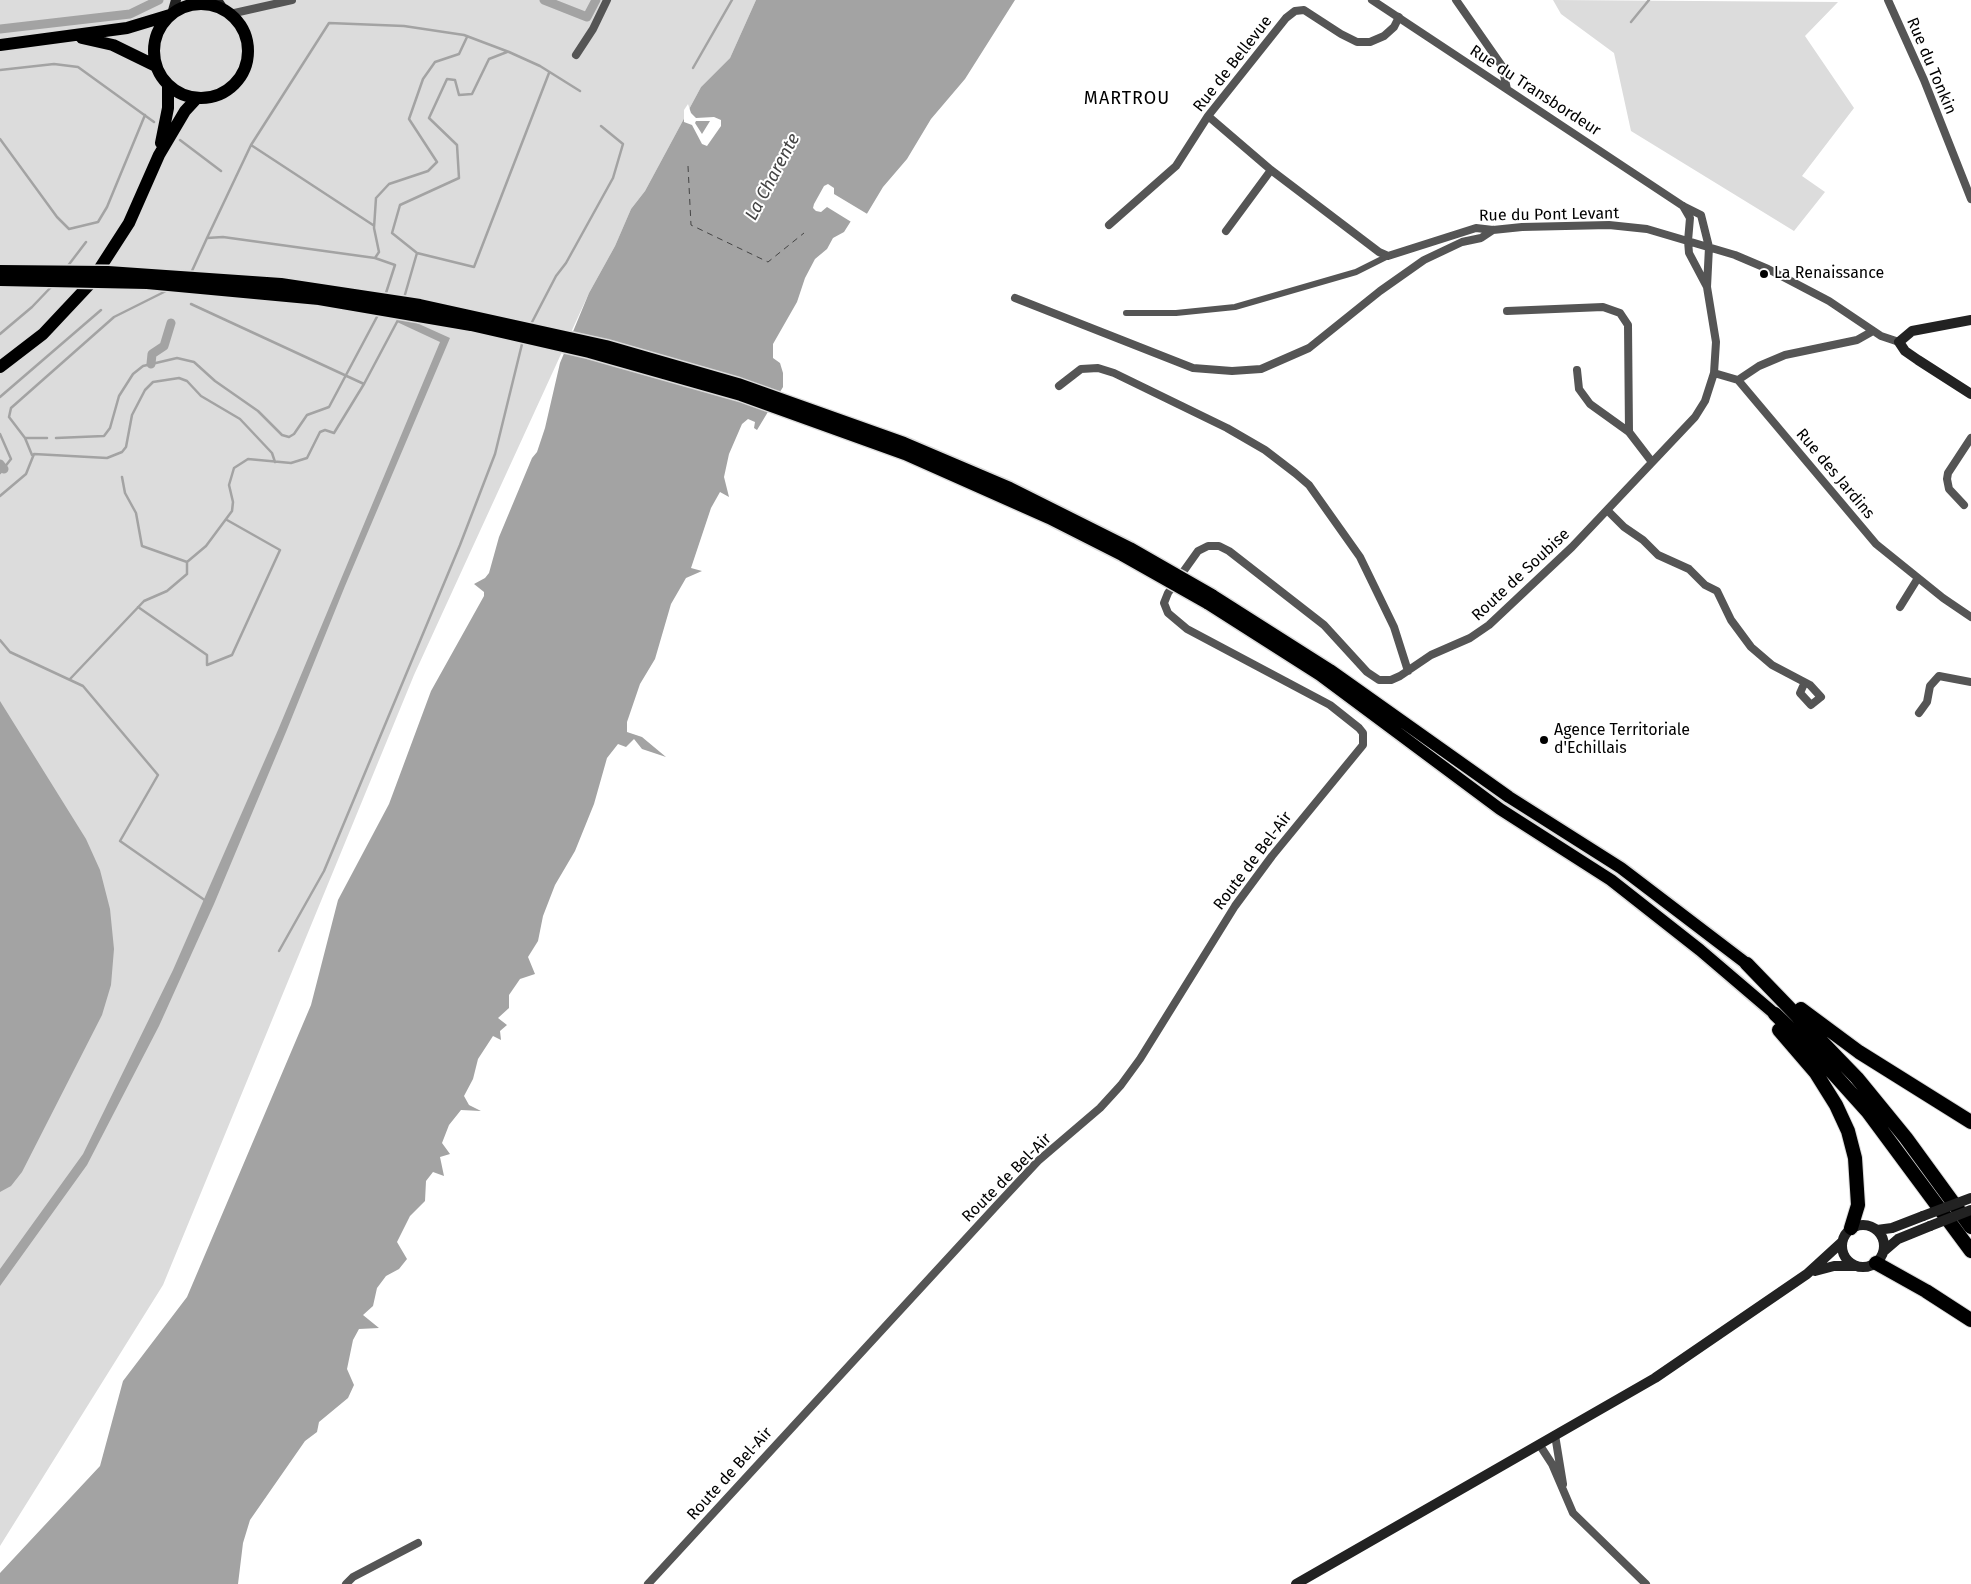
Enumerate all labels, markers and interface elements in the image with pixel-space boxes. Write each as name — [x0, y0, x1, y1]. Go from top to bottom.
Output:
street label: Rue de Bellevue — [1189, 12, 1277, 116]
street label: Rue du Tonkin — [1902, 15, 1960, 117]
street label: Rue du Transbordeur — [1466, 41, 1604, 141]
district label: MARTROU — [1083, 88, 1171, 110]
water label: La Charente — [741, 130, 805, 224]
street label: Rue du Pont Levant — [1479, 204, 1619, 226]
place label: La Renaissance — [1774, 264, 1884, 284]
marker: La Renaissance — [1758, 268, 1770, 280]
street label: Rue des Jardins — [1792, 425, 1878, 523]
street label: Route de Soubise — [1468, 525, 1574, 625]
place label: Agence Territoriale d'Echillais — [1554, 721, 1690, 759]
marker: Agence Territoriale d'Echillais — [1538, 734, 1550, 746]
street label: Route de Bel-Air — [1210, 808, 1296, 914]
street label: Route de Bel-Air — [958, 1129, 1056, 1227]
street label: Route de Bel-Air — [683, 1424, 777, 1524]

